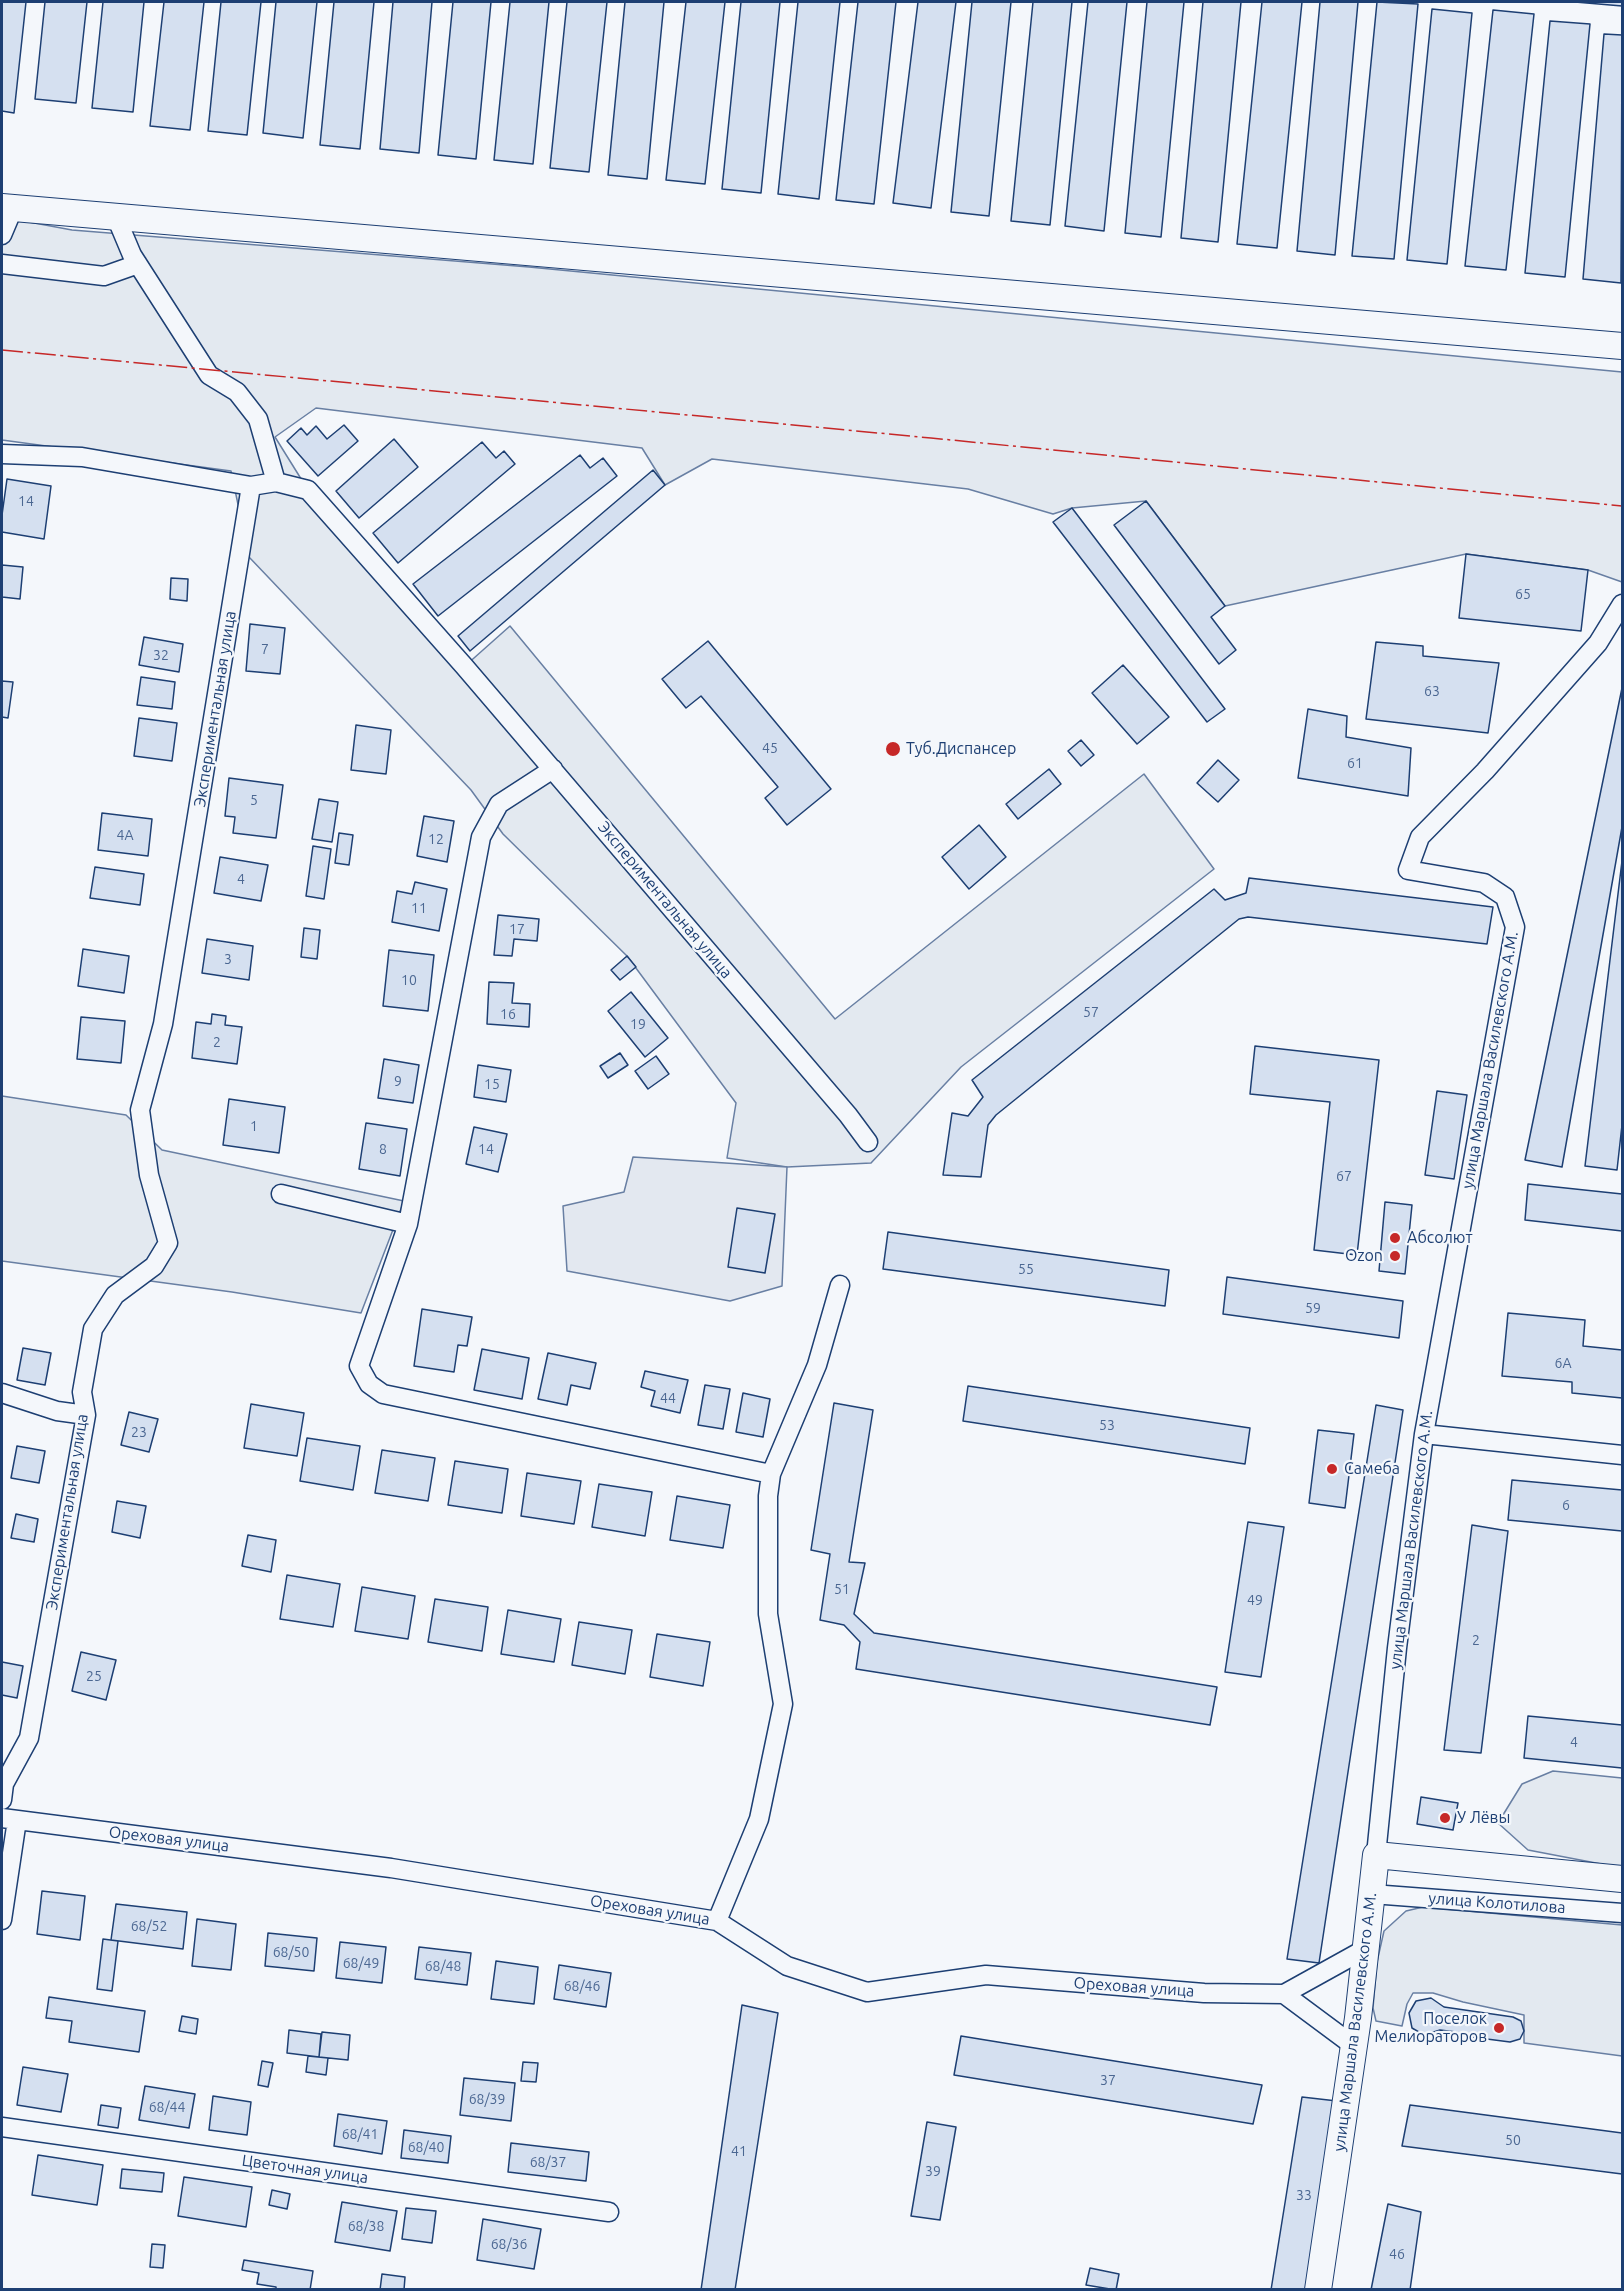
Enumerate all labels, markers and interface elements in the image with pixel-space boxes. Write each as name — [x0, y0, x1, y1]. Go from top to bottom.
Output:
house number: 14 — [18, 493, 34, 509]
house number: 65 — [1515, 586, 1531, 602]
street label: Экспериментальная улица — [190, 609, 240, 809]
house number: 7 — [261, 641, 269, 657]
house number: 32 — [153, 647, 169, 663]
house number: 63 — [1424, 683, 1440, 699]
place label: Туб.Диспансер — [906, 739, 1016, 759]
house number: 45 — [762, 740, 778, 756]
marker: Туб.Диспансер — [884, 740, 902, 758]
house number: 61 — [1347, 755, 1363, 771]
house number: 5 — [250, 792, 258, 808]
street label: Экспериментальная улица — [594, 818, 736, 982]
house number: 4А — [117, 827, 133, 843]
house number: 12 — [428, 831, 444, 847]
house number: 4 — [237, 871, 245, 887]
house number: 11 — [411, 900, 427, 916]
house number: 17 — [509, 921, 525, 937]
street label: улица Маршала Василевского А.М. — [1458, 930, 1522, 1190]
house number: 3 — [224, 951, 232, 967]
house number: 10 — [401, 972, 417, 988]
house number: 57 — [1083, 1004, 1099, 1020]
house number: 16 — [500, 1006, 516, 1022]
house number: 19 — [630, 1016, 646, 1032]
house number: 2 — [213, 1034, 221, 1050]
house number: 9 — [394, 1073, 402, 1089]
house number: 15 — [484, 1076, 500, 1092]
house number: 1 — [250, 1118, 258, 1134]
house number: 8 — [379, 1141, 387, 1157]
house number: 14 — [478, 1141, 494, 1157]
house number: 67 — [1336, 1168, 1352, 1184]
place label: Абсолют — [1407, 1228, 1473, 1248]
marker: Абсолют — [1388, 1231, 1402, 1245]
place label: Ozon — [1345, 1246, 1383, 1266]
marker: Ozon — [1388, 1249, 1402, 1263]
house number: 55 — [1018, 1261, 1034, 1277]
house number: 59 — [1305, 1300, 1321, 1316]
house number: 6А — [1555, 1355, 1571, 1371]
house number: 44 — [660, 1390, 676, 1406]
street label: улица Маршала Василевского А.М. — [1386, 1409, 1436, 1671]
street label: Экспериментальная улица — [42, 1412, 92, 1612]
house number: 53 — [1099, 1417, 1115, 1433]
house number: 23 — [131, 1424, 147, 1440]
place label: Самеба — [1344, 1459, 1400, 1479]
marker: Самеба — [1325, 1462, 1339, 1476]
house number: 6 — [1562, 1497, 1570, 1513]
house number: 51 — [834, 1581, 850, 1597]
house number: 49 — [1247, 1592, 1263, 1608]
house number: 2 — [1472, 1632, 1480, 1648]
house number: 25 — [86, 1668, 102, 1684]
house number: 4 — [1570, 1734, 1578, 1750]
place label: У Лёвы — [1457, 1808, 1510, 1828]
marker: У Лёвы — [1438, 1811, 1452, 1825]
street label: Ореховая улица — [108, 1822, 230, 1856]
street label: улица Колотилова — [1428, 1889, 1566, 1917]
street label: Ореховая улица — [589, 1891, 711, 1929]
street label: улица Маршала Василевского А.М. — [1330, 1891, 1380, 2153]
house number: 68/52 — [131, 1918, 167, 1934]
house number: 68/50 — [273, 1944, 309, 1960]
house number: 68/49 — [343, 1955, 379, 1971]
house number: 68/48 — [425, 1958, 461, 1974]
street label: Ореховая улица — [1073, 1973, 1195, 2001]
house number: 68/46 — [564, 1978, 600, 1994]
place label: Поселок Мелиораторов — [1374, 2009, 1487, 2047]
marker: Поселок Мелиораторов — [1492, 2021, 1506, 2035]
house number: 37 — [1100, 2072, 1116, 2088]
house number: 68/39 — [469, 2091, 505, 2107]
house number: 68/44 — [149, 2099, 185, 2115]
house number: 68/41 — [342, 2126, 378, 2142]
house number: 50 — [1505, 2132, 1521, 2148]
house number: 68/40 — [408, 2139, 444, 2155]
house number: 41 — [731, 2143, 747, 2159]
street label: Цветочная улица — [241, 2151, 369, 2187]
house number: 68/37 — [530, 2154, 566, 2170]
house number: 39 — [925, 2163, 941, 2179]
house number: 33 — [1296, 2187, 1312, 2203]
house number: 68/38 — [348, 2218, 384, 2234]
house number: 68/36 — [491, 2236, 527, 2252]
house number: 46 — [1389, 2246, 1405, 2262]

